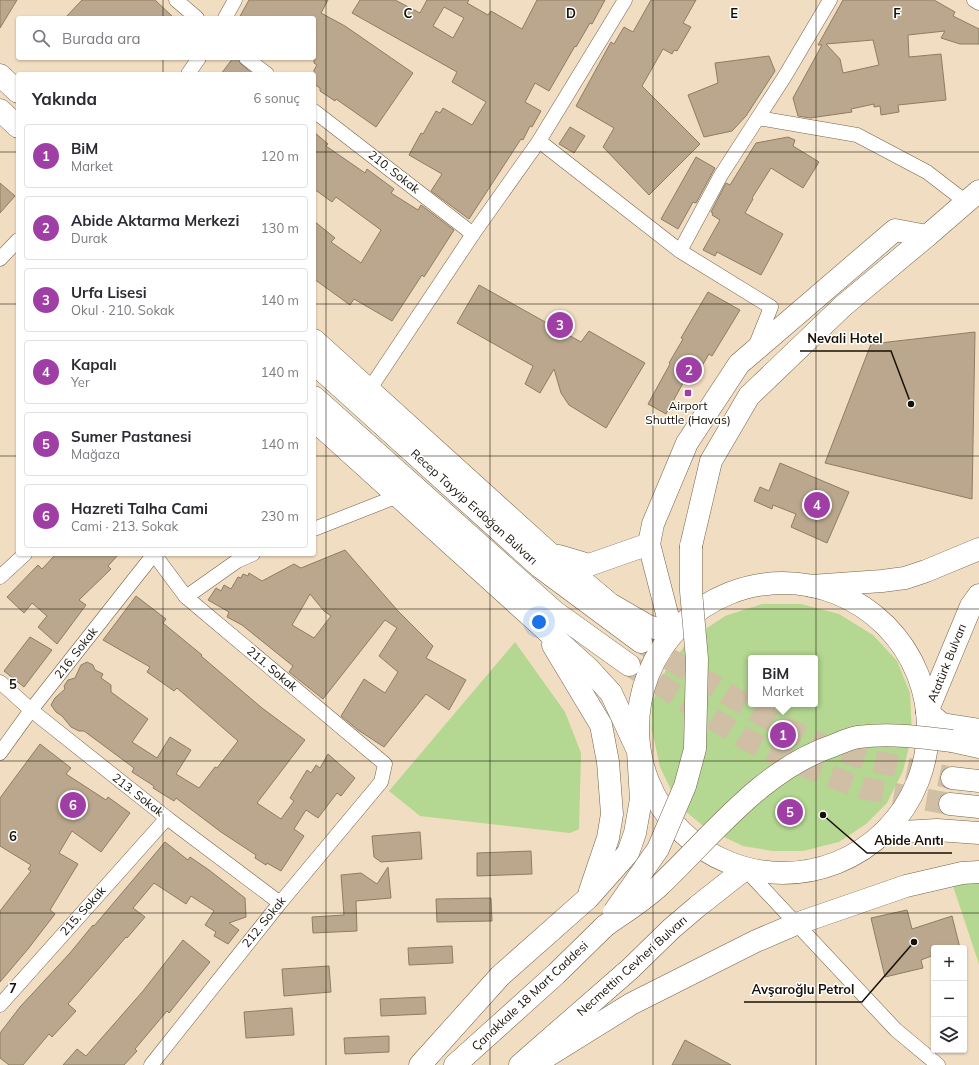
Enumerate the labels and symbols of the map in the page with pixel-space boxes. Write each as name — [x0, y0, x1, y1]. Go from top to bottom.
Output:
text: C — [404, 5, 413, 21]
text: D — [566, 5, 576, 21]
text: E — [730, 5, 738, 21]
text: F — [893, 5, 901, 21]
street label: 210. Sokak — [366, 147, 424, 197]
pin: 3 — [547, 310, 573, 340]
callout: Nevali Hotel — [800, 326, 891, 351]
text: Nevali Hotel — [807, 330, 883, 346]
pin: 2 — [676, 355, 702, 385]
marker: Airport Shuttle (Havas) — [683, 388, 693, 398]
place label: Airport Shuttle (Havas) — [645, 398, 731, 427]
street label: Recep Tayyip Erdoğan Bulvarı — [408, 446, 541, 568]
pin: 4 — [804, 490, 830, 520]
your location — [529, 612, 549, 632]
street label: Atatürk Bulvarı — [924, 621, 969, 704]
street label: 216. Sokak — [51, 623, 101, 681]
street label: 211. Sokak — [244, 643, 301, 695]
text: 5 — [9, 676, 17, 692]
pin: 1 — [770, 720, 796, 750]
street label: 213. Sokak — [110, 770, 168, 820]
pin: 6 — [60, 790, 86, 820]
pin: 5 — [777, 797, 803, 827]
text: 6 — [9, 828, 17, 844]
callout: Abide Anıtı — [867, 828, 952, 853]
text: Abide Anıtı — [874, 832, 944, 848]
street label: 215. Sokak — [57, 882, 109, 938]
street label: 212. Sokak — [238, 893, 289, 950]
street label: Necmettin Cevheri Bulvarı — [574, 912, 690, 1019]
street label: Çanakkale 18 Mart Caddesi — [468, 938, 591, 1053]
callout: Avşaroğlu Petrol — [744, 977, 862, 1002]
text: 7 — [9, 980, 17, 996]
text: Avşaroğlu Petrol — [752, 981, 854, 997]

